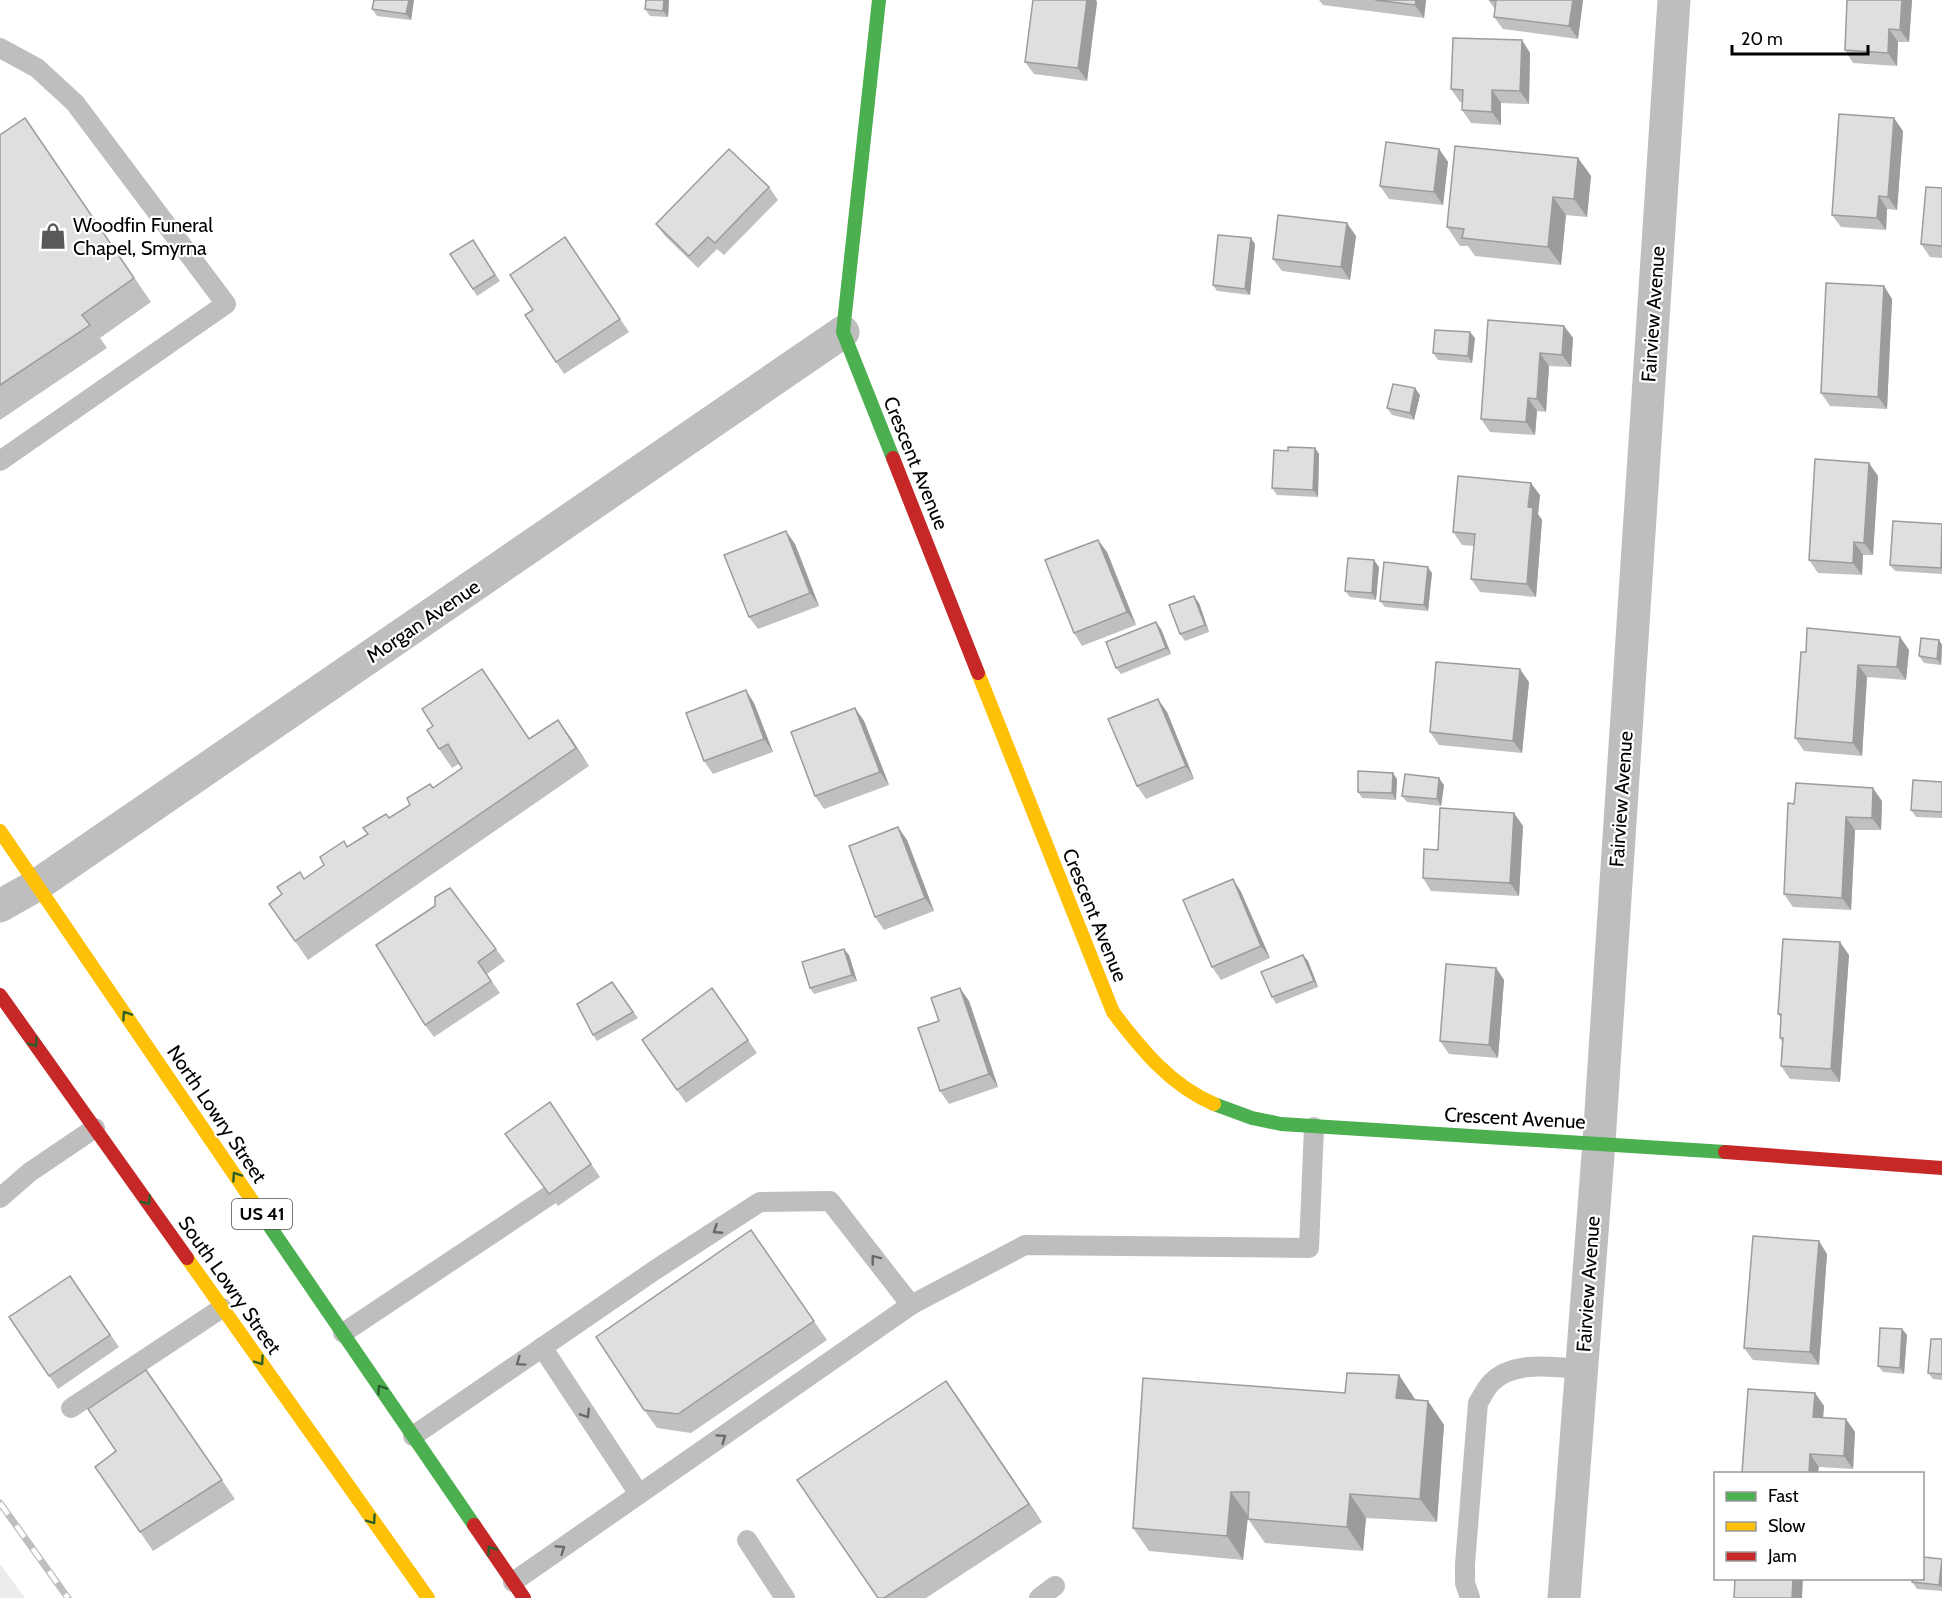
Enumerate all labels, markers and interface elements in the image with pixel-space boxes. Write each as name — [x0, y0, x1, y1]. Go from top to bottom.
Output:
scale bar — [1732, 18, 1868, 56]
text: 20 m — [1741, 28, 1783, 50]
place label: Woodfin Funeral Chapel, Smyrna — [73, 213, 213, 260]
shop icon: Woodfin Funeral Chapel, Smyrna — [38, 221, 68, 251]
street label: Fairview Avenue — [1636, 245, 1670, 383]
street label: Crescent Avenue — [878, 393, 954, 533]
street label: Morgan Avenue — [362, 574, 484, 668]
street label: Fairview Avenue — [1604, 730, 1638, 868]
street label: Crescent Avenue — [1057, 845, 1133, 985]
one-way arrow — [122, 1010, 133, 1021]
one-way arrow — [27, 1036, 38, 1047]
street label: North Lowry Street — [162, 1041, 272, 1188]
street label: Crescent Avenue — [1444, 1102, 1586, 1134]
one-way arrow — [232, 1171, 243, 1182]
one-way arrow — [140, 1195, 151, 1206]
road number: US 41 — [232, 1199, 292, 1229]
street label: South Lowry Street — [173, 1211, 287, 1359]
street label: Fairview Avenue — [1571, 1215, 1605, 1353]
one-way arrow — [713, 1222, 723, 1234]
one-way arrow — [872, 1255, 883, 1266]
one-way arrow — [253, 1354, 264, 1365]
one-way arrow — [516, 1355, 527, 1366]
one-way arrow — [377, 1384, 388, 1395]
one-way arrow — [579, 1407, 590, 1418]
one-way arrow — [715, 1434, 726, 1445]
legend — [1714, 1472, 1924, 1580]
text: Fast — [1768, 1485, 1799, 1507]
one-way arrow — [365, 1513, 376, 1524]
text: Slow — [1768, 1515, 1805, 1537]
one-way arrow — [487, 1545, 498, 1556]
one-way arrow — [555, 1545, 566, 1556]
text: Jam — [1767, 1545, 1797, 1567]

